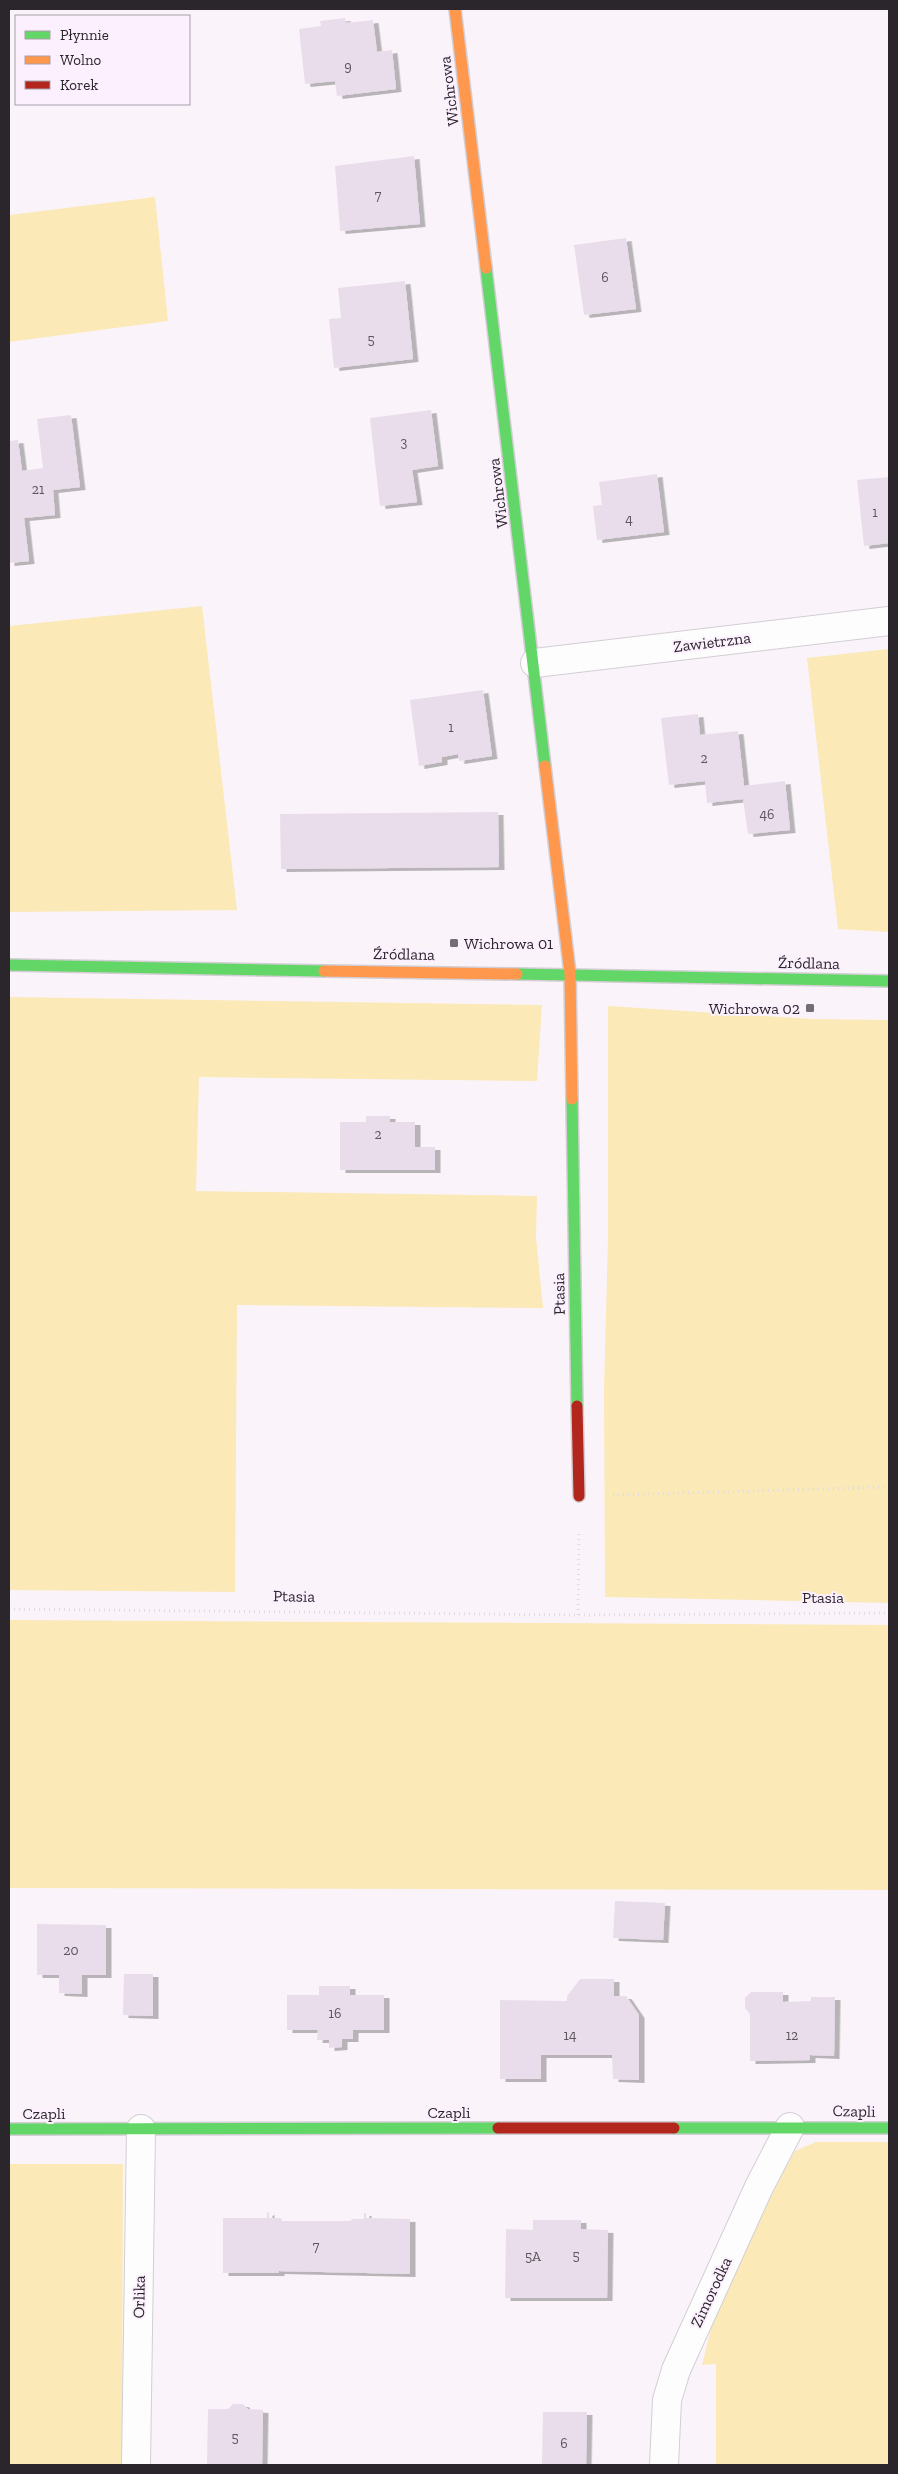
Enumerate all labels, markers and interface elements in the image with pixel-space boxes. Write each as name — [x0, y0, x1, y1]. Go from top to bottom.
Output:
legend — [15, 15, 190, 105]
text: Płynnie — [60, 26, 109, 44]
text: Wolno — [60, 51, 102, 69]
street label: Wichrowa — [435, 55, 463, 127]
house number: 9 — [344, 58, 352, 75]
text: Korek — [60, 76, 98, 94]
house number: 7 — [375, 187, 382, 204]
house number: 6 — [601, 269, 609, 286]
house number: 5 — [367, 331, 375, 348]
house number: 3 — [401, 434, 408, 451]
street label: Wichrowa — [484, 457, 512, 529]
house number: 21 — [32, 481, 45, 498]
house number: 1 — [872, 504, 878, 521]
house number: 4 — [625, 511, 633, 528]
street label: Zawietrzna — [672, 628, 752, 656]
house number: 1 — [448, 719, 454, 736]
house number: 2 — [700, 750, 708, 767]
house number: 46 — [760, 806, 774, 823]
place label: Wichrowa 01 — [464, 934, 553, 953]
marker: Wichrowa 01 — [448, 937, 460, 949]
street label: Źródlana — [373, 944, 435, 964]
street label: Źródlana — [778, 953, 840, 973]
place label: Wichrowa 02 — [709, 999, 800, 1018]
marker: Wichrowa 02 — [804, 1002, 816, 1014]
house number: 2 — [374, 1126, 382, 1143]
street label: Ptasia — [549, 1273, 569, 1315]
street label: Ptasia — [273, 1586, 315, 1606]
street label: Ptasia — [802, 1588, 844, 1607]
house number: 20 — [63, 1942, 79, 1959]
house number: 16 — [329, 2005, 341, 2022]
house number: 14 — [564, 2027, 577, 2044]
house number: 12 — [786, 2027, 798, 2044]
street label: Czapli — [832, 2101, 876, 2121]
street label: Czapli — [427, 2103, 471, 2122]
street label: Czapli — [22, 2104, 66, 2123]
house number: 7 — [313, 2238, 320, 2255]
house number: 5 — [572, 2247, 580, 2264]
house number: 5A — [525, 2248, 542, 2265]
street label: Zimorodka — [686, 2254, 736, 2330]
street label: Orlika — [129, 2275, 149, 2319]
house number: 5 — [231, 2429, 239, 2446]
house number: 6 — [560, 2435, 568, 2452]

